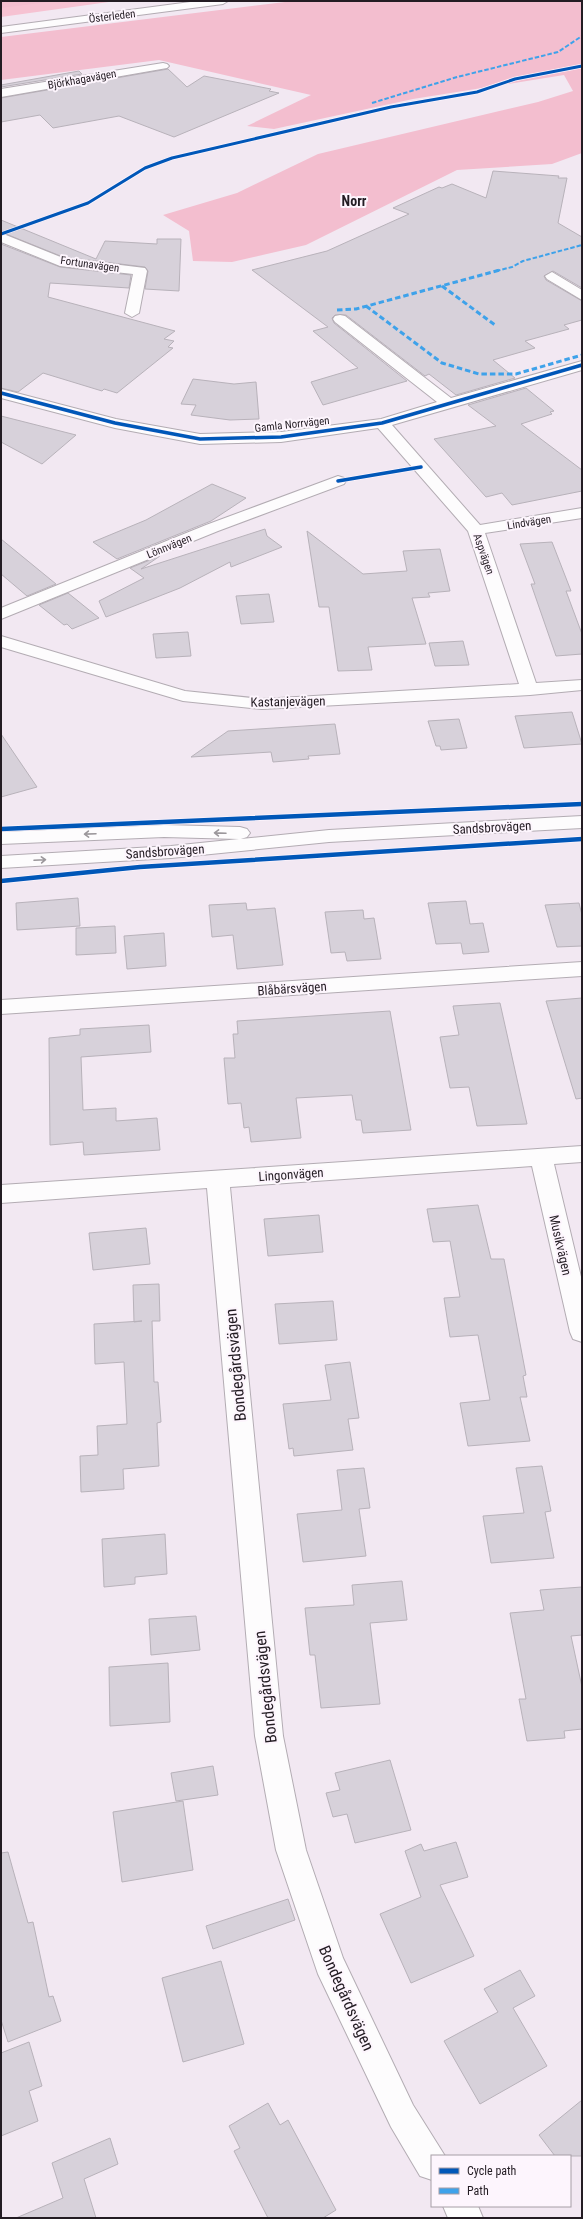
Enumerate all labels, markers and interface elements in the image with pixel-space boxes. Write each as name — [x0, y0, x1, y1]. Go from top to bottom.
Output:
street label: Österleden — [88, 7, 136, 26]
street label: Björkhagavägen — [47, 67, 117, 92]
district label: Norr — [342, 193, 367, 209]
street label: Fortunavägen — [60, 254, 120, 275]
street label: Gamla Norrvägen — [254, 414, 330, 435]
street label: Lindvägen — [506, 513, 552, 532]
street label: Lönnvägen — [145, 532, 194, 561]
street label: Aspvägen — [470, 532, 497, 576]
street label: Kastanjevägen — [250, 693, 326, 710]
street label: Sandsbrovägen — [452, 818, 532, 837]
one-way arrow — [214, 829, 227, 836]
one-way arrow — [84, 831, 97, 838]
street label: Sandsbrovägen — [125, 841, 205, 862]
one-way arrow — [33, 856, 46, 863]
street label: Blåbärsvägen — [257, 979, 327, 998]
street label: Lingonvägen — [258, 1165, 324, 1184]
street label: Musikvägen — [546, 1214, 575, 1277]
street label: Bondegårdsvägen — [221, 1308, 250, 1422]
street label: Bondegårdsvägen — [250, 1630, 281, 1744]
street label: Bondegårdsvägen — [315, 1943, 378, 2054]
legend — [431, 2155, 571, 2207]
text: Cycle path — [467, 2164, 517, 2178]
text: Path — [467, 2184, 489, 2198]

